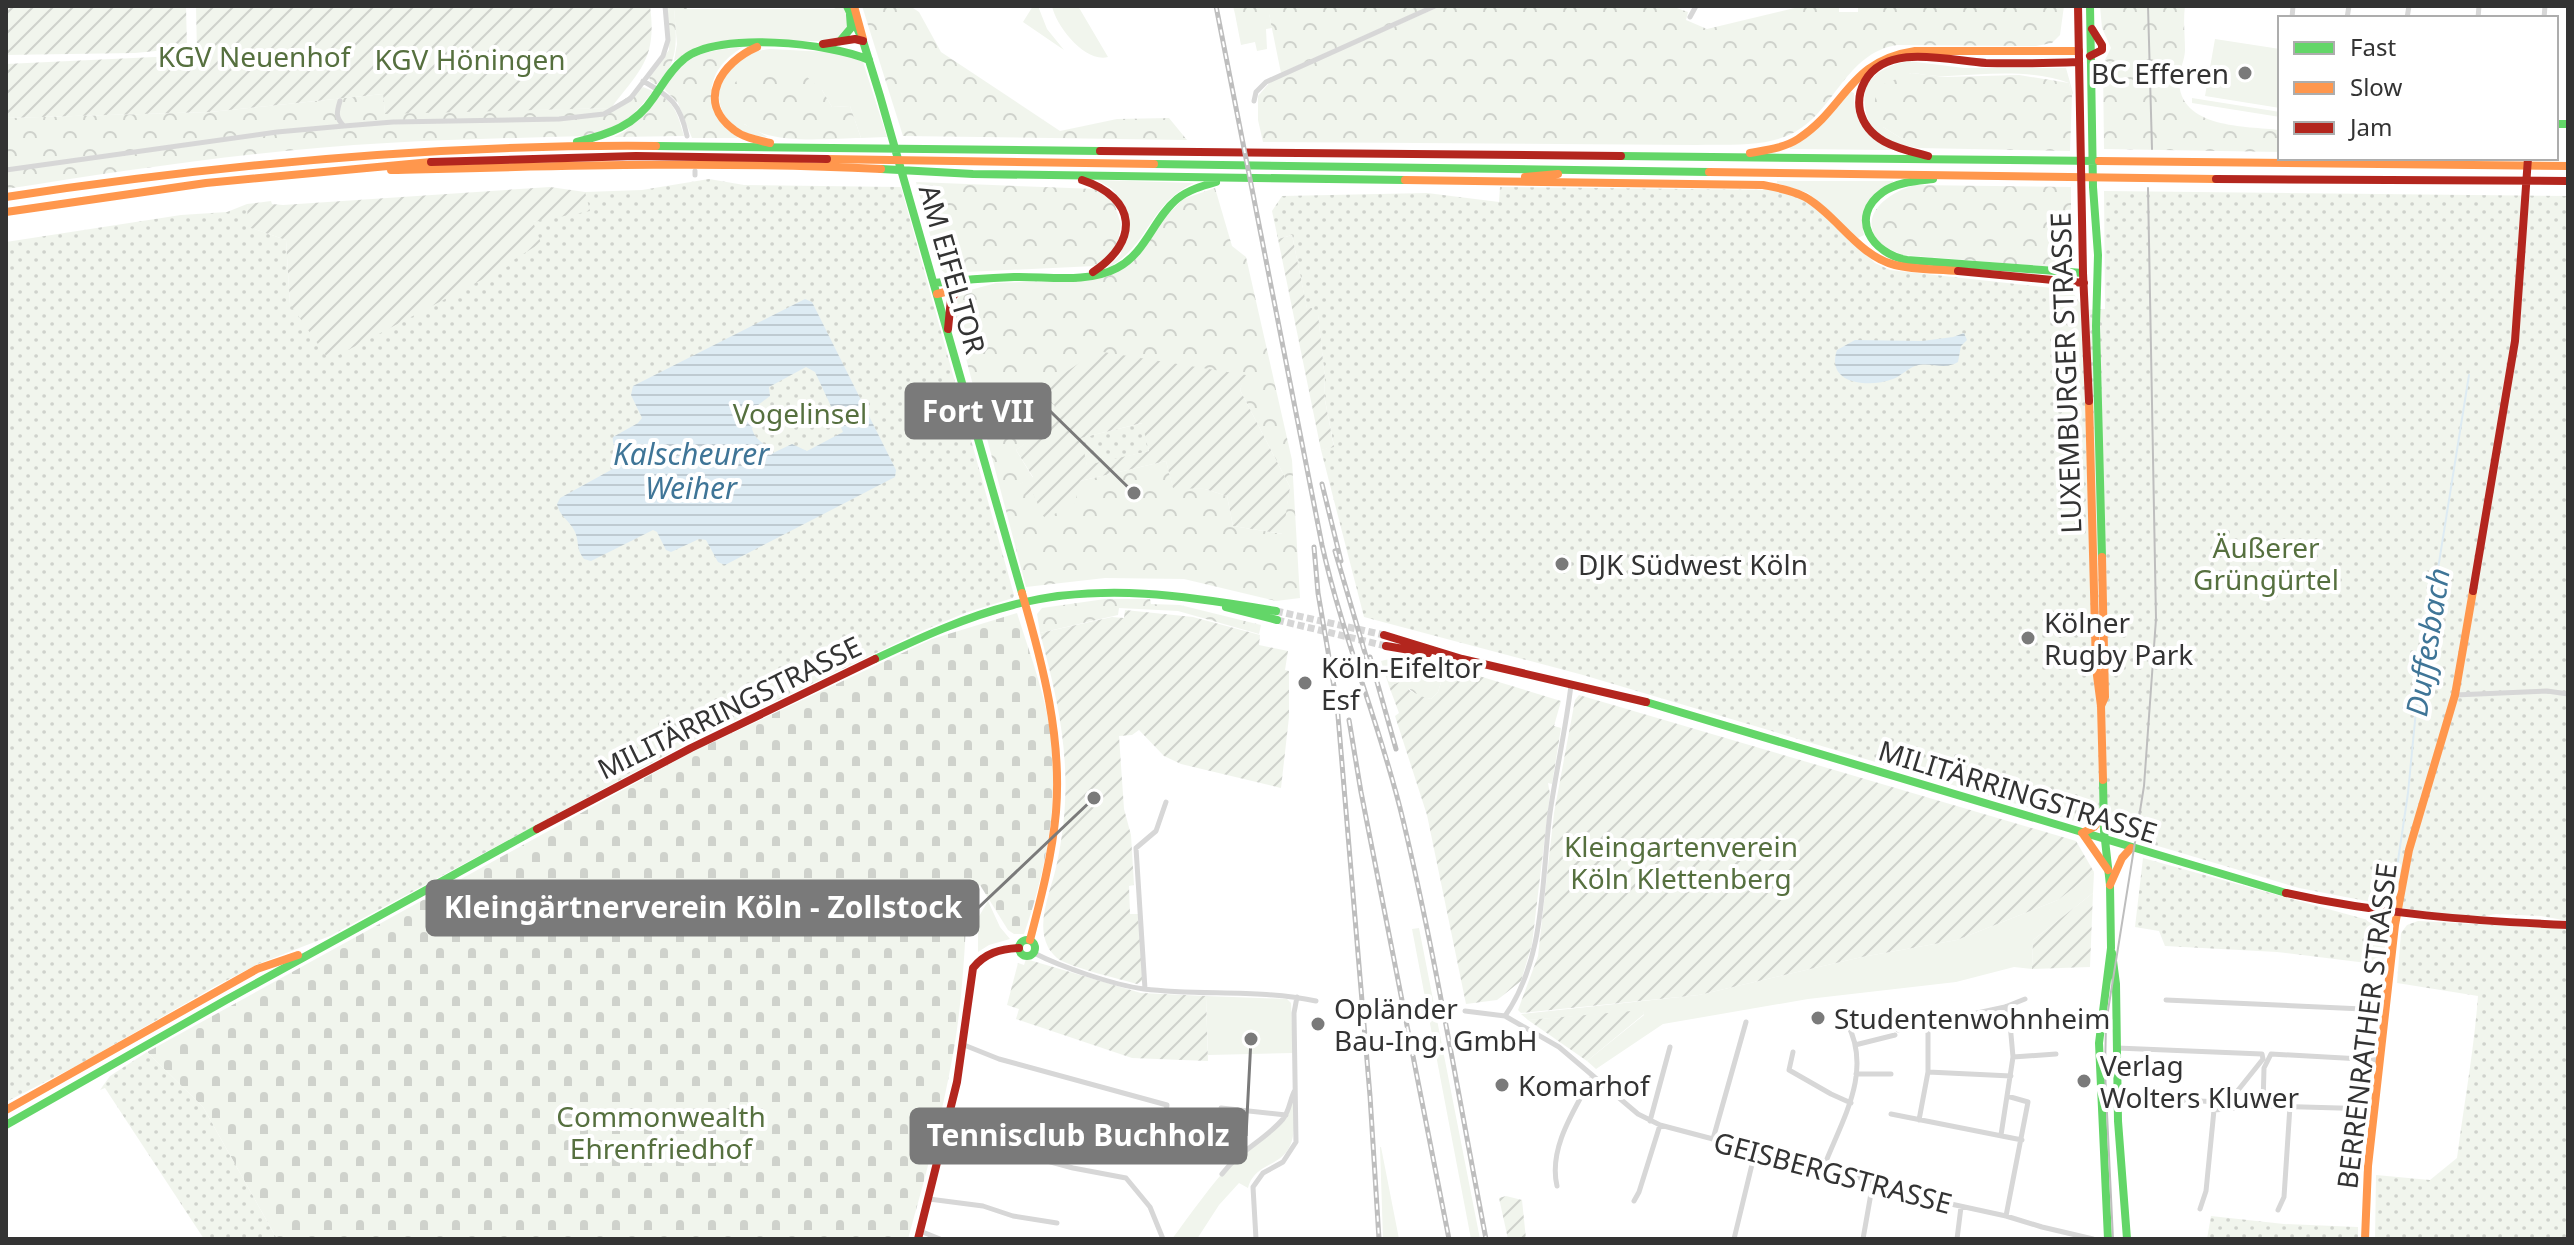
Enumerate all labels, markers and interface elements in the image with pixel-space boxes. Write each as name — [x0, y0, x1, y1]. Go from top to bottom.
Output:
legend — [2278, 16, 2558, 160]
text: Fast — [2350, 30, 2396, 63]
park label: KGV Neuenhof — [158, 37, 352, 75]
park label: KGV Höningen — [374, 40, 566, 78]
place label: BC Efferen — [2091, 54, 2229, 92]
marker: BC Efferen — [2236, 64, 2254, 82]
text: Slow — [2350, 70, 2402, 103]
text: Jam — [2348, 110, 2392, 143]
street label: AM EIFELTOR — [911, 180, 995, 358]
street label: LUXEMBURGER STRASSE — [2040, 212, 2090, 534]
callout: Fort VII — [906, 384, 1050, 438]
text: Fort VII — [922, 390, 1034, 431]
park label: Vogelinsel — [733, 394, 867, 432]
water label: Kalscheurer Weiher — [613, 433, 770, 508]
park label: Äußerer Grüngürtel — [2193, 528, 2339, 598]
place label: DJK Südwest Köln — [1578, 545, 1808, 583]
marker: DJK Südwest Köln — [1553, 555, 1571, 573]
water label: Duffesbach — [2395, 565, 2459, 719]
place label: Kölner Rugby Park — [2044, 603, 2193, 673]
street label: MILITÄRRINGSTRASSE — [591, 627, 867, 787]
marker: Kölner Rugby Park — [2019, 629, 2037, 647]
place label: Köln-Eifeltor Esf — [1321, 648, 1483, 718]
marker: Köln-Eifeltor Esf — [1296, 674, 1314, 692]
street label: MILITÄRRINGSTRASSE — [1874, 731, 2162, 851]
park label: Kleingartenverein Köln Klettenberg — [1564, 827, 1798, 897]
street label: BERRENRATHER STRASSE — [2327, 861, 2405, 1191]
callout: Kleingärtnerverein Köln - Zollstock — [427, 881, 978, 935]
text: Kleingärtnerverein Köln - Zollstock — [444, 886, 963, 927]
place label: Opländer Bau-Ing. GmbH — [1334, 989, 1538, 1059]
place label: Studentenwohnheim — [1834, 999, 2110, 1037]
marker: Studentenwohnheim — [1809, 1009, 1827, 1027]
marker: Opländer Bau-Ing. GmbH — [1309, 1015, 1327, 1033]
place label: Verlag Wolters Kluwer — [2100, 1046, 2299, 1116]
place label: Komarhof — [1518, 1066, 1651, 1104]
marker: Verlag Wolters Kluwer — [2075, 1072, 2093, 1090]
marker: Komarhof — [1493, 1076, 1511, 1094]
park label: Commonwealth Ehrenfriedhof — [556, 1097, 766, 1167]
callout: Tennisclub Buchholz — [911, 1109, 1246, 1163]
text: Tennisclub Buchholz — [926, 1114, 1230, 1155]
street label: GEISBERGSTRASSE — [1710, 1122, 1956, 1222]

